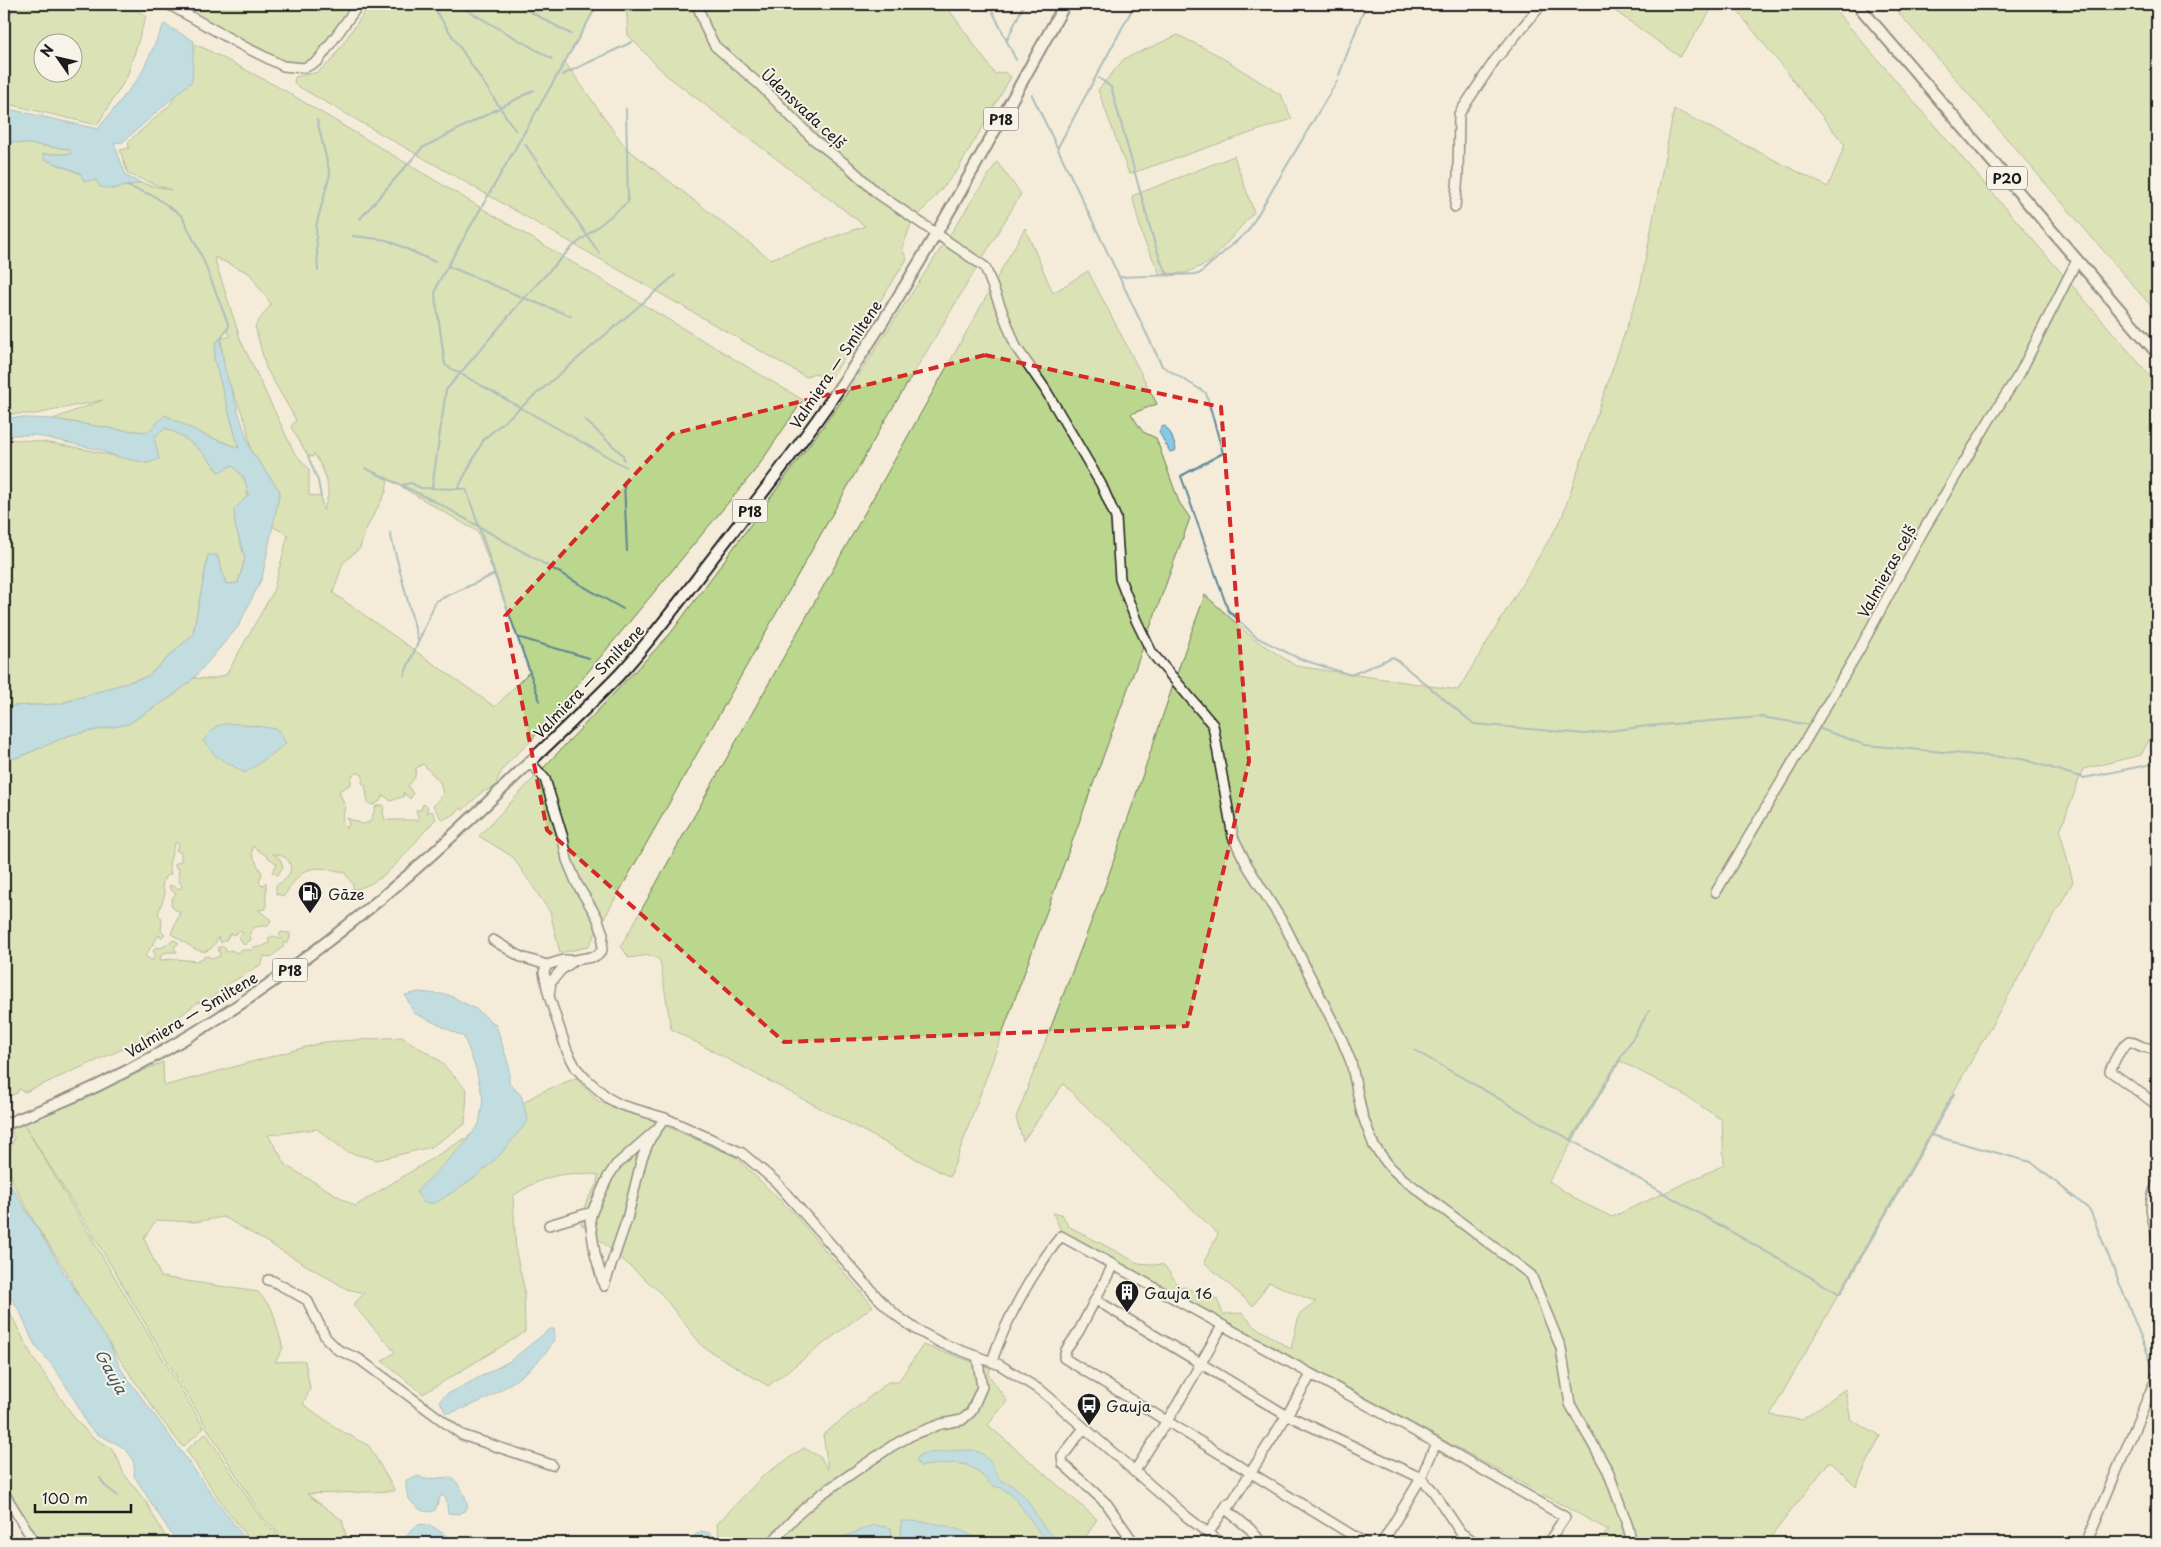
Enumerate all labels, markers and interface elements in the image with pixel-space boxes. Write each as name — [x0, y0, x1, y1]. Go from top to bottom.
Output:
north arrow — [32, 32, 82, 82]
text: N — [35, 40, 59, 61]
street label: Ūdensvada ceļš — [756, 62, 852, 154]
road number: P18 — [984, 108, 1018, 130]
road number: P20 — [1987, 167, 2027, 190]
street label: Valmiera — Smiltene — [783, 295, 887, 433]
road number: P18 — [732, 500, 768, 522]
street label: Valmieras ceļš — [1851, 520, 1921, 622]
street label: Valmiera — Smiltene — [527, 619, 649, 743]
fuel station icon: Gāze — [297, 880, 323, 914]
place label: Gāze — [328, 882, 365, 905]
road number: P18 — [272, 958, 308, 982]
street label: Valmiera — Smiltene — [120, 965, 262, 1063]
building icon: Gauja 16 — [1114, 1279, 1140, 1313]
place label: Gauja 16 — [1144, 1281, 1212, 1304]
water label: Gauja — [90, 1344, 135, 1399]
bus stop icon: Gauja — [1076, 1392, 1102, 1426]
place label: Gauja — [1106, 1394, 1152, 1417]
scale bar — [35, 1482, 131, 1514]
text: 100 m — [42, 1486, 88, 1509]

